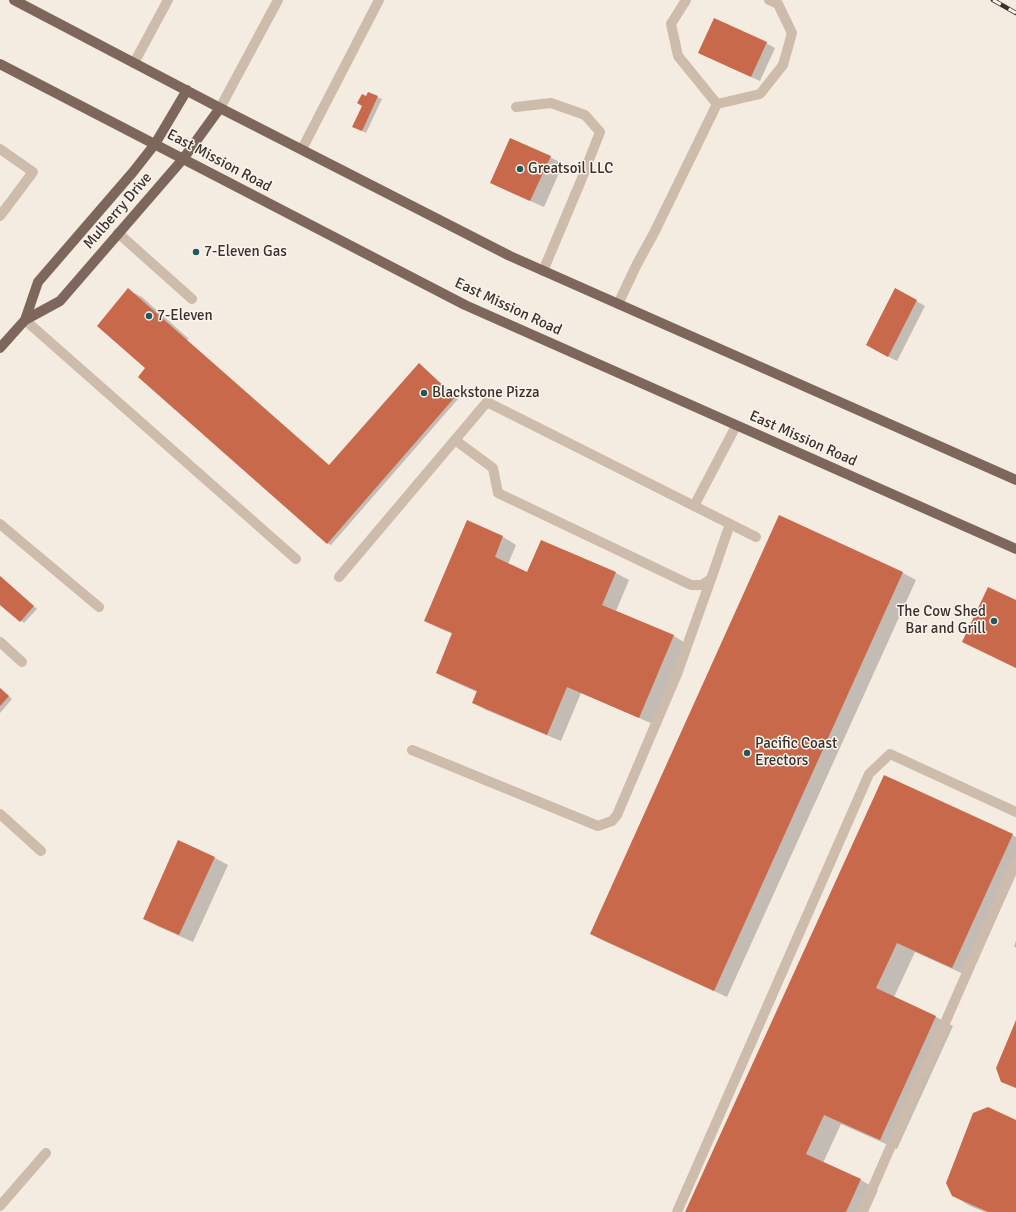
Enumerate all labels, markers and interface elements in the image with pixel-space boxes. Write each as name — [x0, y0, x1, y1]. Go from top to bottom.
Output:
street label: East Mission Road — [164, 126, 274, 196]
place label: Greatsoil LLC — [528, 160, 613, 178]
marker: Greatsoil LLC — [515, 164, 525, 174]
street label: Mulberry Drive — [80, 169, 156, 253]
place label: 7-Eleven Gas — [204, 243, 287, 261]
marker: 7-Eleven Gas — [191, 247, 201, 257]
street label: East Mission Road — [452, 274, 564, 340]
place label: 7-Eleven — [157, 307, 213, 325]
marker: 7-Eleven — [144, 311, 154, 321]
place label: Blackstone Pizza — [432, 384, 540, 402]
marker: Blackstone Pizza — [419, 388, 429, 398]
street label: East Mission Road — [746, 407, 860, 471]
place label: The Cow Shed Bar and Grill — [897, 603, 986, 638]
marker: The Cow Shed Bar and Grill — [989, 616, 999, 626]
place label: Pacific Coast Erectors — [755, 735, 837, 770]
marker: Pacific Coast Erectors — [742, 748, 752, 758]

